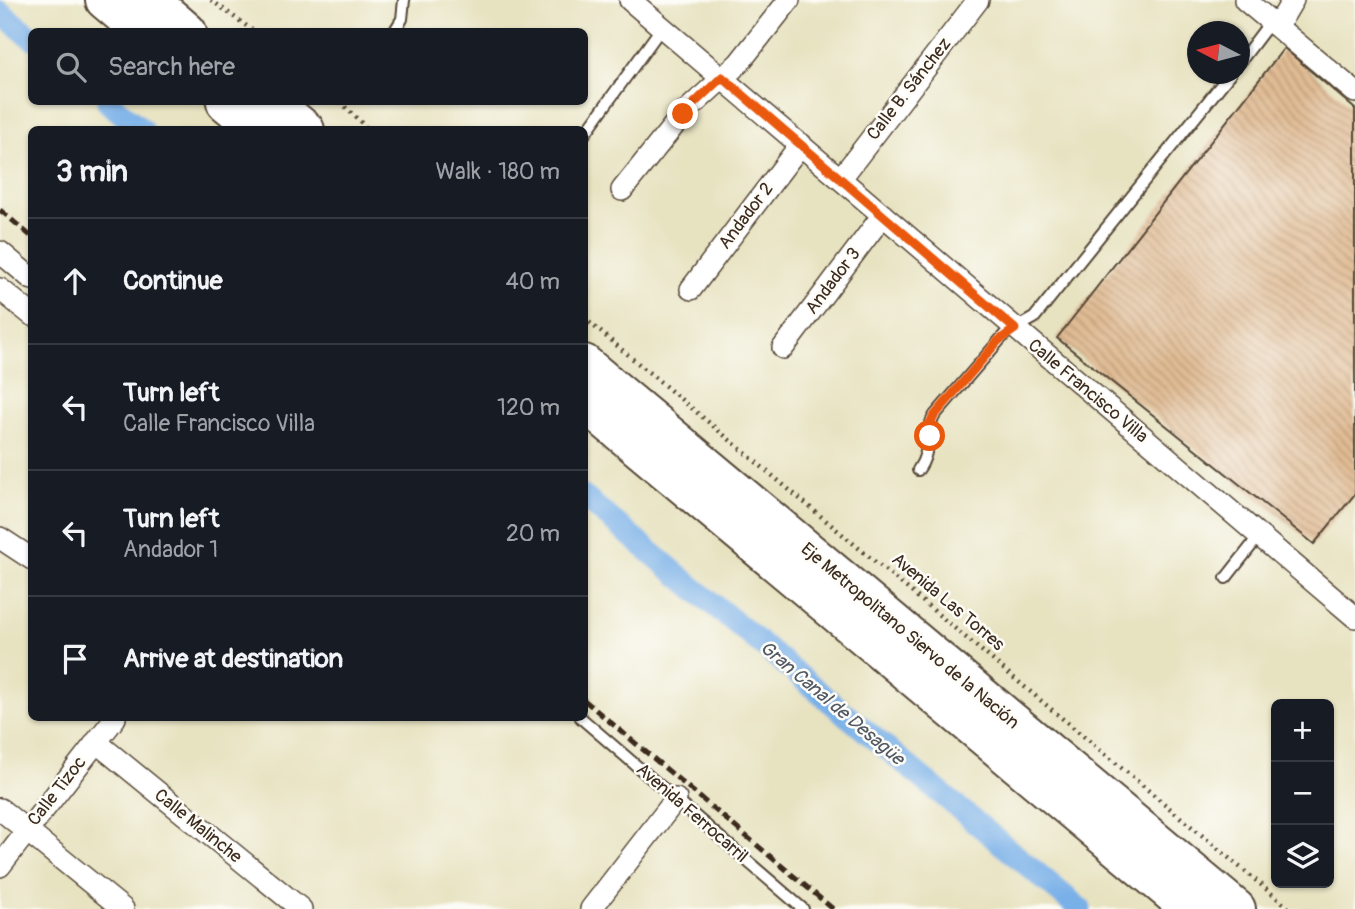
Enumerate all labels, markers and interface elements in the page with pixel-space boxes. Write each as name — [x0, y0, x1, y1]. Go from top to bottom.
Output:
north arrow — [1187, 21, 1250, 84]
search box — [28, 28, 588, 105]
street label: Calle B. Sánchez — [862, 33, 956, 145]
icon: search — [52, 48, 90, 86]
text: Search here — [108, 51, 235, 83]
route end — [667, 98, 698, 129]
text: 3 min — [56, 153, 128, 190]
text: Walk · 180 m — [435, 157, 560, 186]
street label: Andador 2 — [713, 178, 779, 254]
street label: Andador 3 — [800, 243, 866, 319]
icon: ahead — [56, 262, 94, 300]
text: Continue — [123, 265, 223, 297]
text: 40 m — [506, 267, 560, 296]
street label: Calle Francisco Villa — [1023, 334, 1153, 448]
text: Turn left — [123, 377, 219, 409]
icon: left — [56, 388, 94, 426]
text: 120 m — [497, 393, 560, 422]
text: Calle Francisco Villa — [123, 409, 315, 438]
route start — [914, 420, 945, 451]
text: Turn left — [123, 503, 219, 535]
icon: left — [56, 514, 94, 552]
text: 20 m — [506, 519, 560, 548]
text: Andador 1 — [123, 535, 218, 564]
street label: Eje Metropolitano Siervo de la Nación — [796, 538, 1024, 734]
street label: Avenida Las Torres — [887, 548, 1009, 656]
water label: Gran Canal de Desagüe — [755, 636, 910, 771]
icon: arrive — [56, 640, 94, 678]
text: Arrive at destination — [123, 643, 343, 675]
map controls — [1271, 699, 1334, 888]
button: + — [1271, 699, 1334, 762]
street label: Calle Tizoc — [23, 752, 91, 830]
street label: Avenida Ferrocarril — [631, 758, 753, 868]
button: − — [1271, 762, 1334, 825]
street label: Calle Malinche — [150, 784, 247, 868]
button: layers — [1271, 825, 1334, 888]

